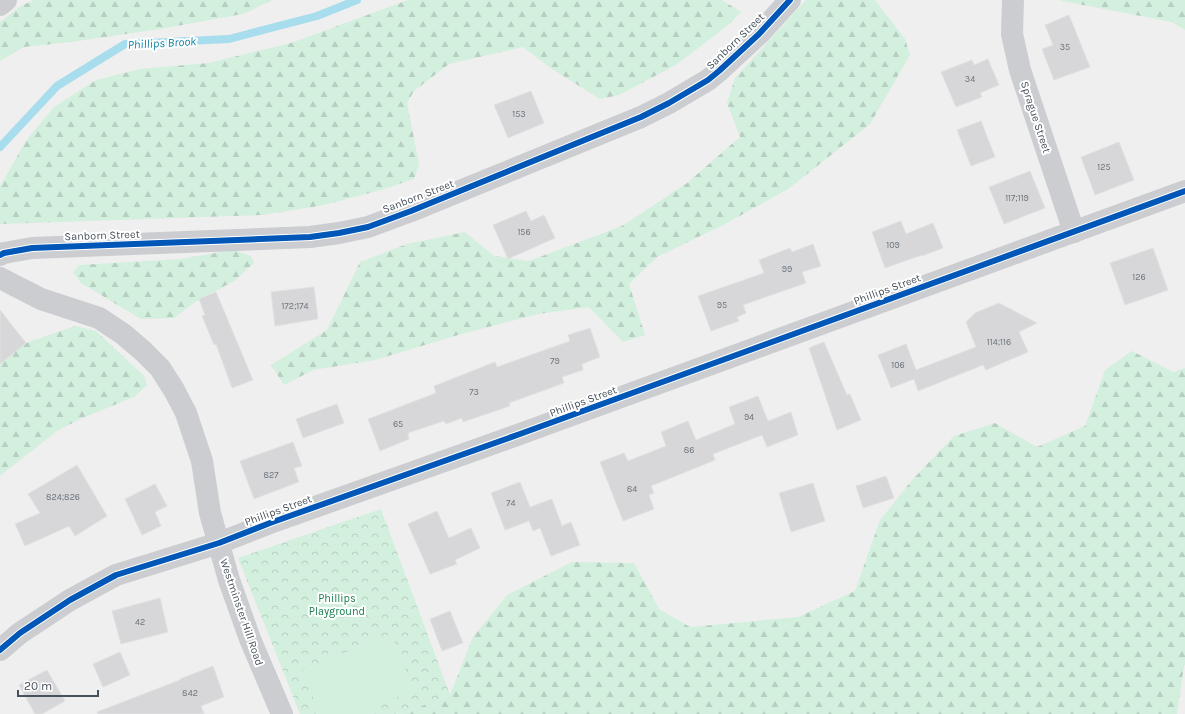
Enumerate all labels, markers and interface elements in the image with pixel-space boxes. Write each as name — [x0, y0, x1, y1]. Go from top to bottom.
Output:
street label: Sanborn Street — [704, 11, 767, 72]
water label: Phillips Brook — [127, 34, 197, 52]
house number: 35 — [1060, 42, 1070, 52]
house number: 34 — [965, 74, 975, 84]
street label: Sprague Street — [1018, 80, 1053, 155]
house number: 153 — [512, 109, 526, 119]
house number: 125 — [1097, 162, 1111, 172]
street label: Sanborn Street — [381, 177, 456, 216]
house number: 117;119 — [1005, 193, 1029, 203]
house number: 156 — [517, 227, 531, 237]
street label: Sanborn Street — [64, 228, 140, 243]
house number: 109 — [886, 240, 900, 250]
house number: 99 — [782, 264, 792, 274]
street label: Phillips Street — [852, 271, 923, 308]
house number: 126 — [1132, 272, 1146, 282]
house number: 95 — [717, 300, 727, 310]
house number: 172;174 — [282, 301, 309, 311]
house number: 114;116 — [987, 337, 1011, 347]
house number: 79 — [550, 356, 560, 366]
house number: 106 — [891, 360, 905, 370]
street label: Phillips Street — [548, 383, 619, 420]
house number: 73 — [469, 387, 479, 397]
house number: 94 — [744, 412, 754, 422]
house number: 65 — [393, 419, 403, 429]
house number: 86 — [684, 445, 694, 455]
house number: 827 — [264, 470, 279, 480]
house number: 84 — [627, 484, 637, 494]
house number: 824;826 — [46, 492, 80, 502]
street label: Phillips Street — [243, 492, 314, 529]
house number: 74 — [506, 498, 516, 508]
street label: Westminster Hill Road — [217, 557, 266, 667]
park label: Phillips Playground — [309, 592, 365, 618]
house number: 42 — [135, 617, 145, 627]
scale bar — [18, 672, 98, 698]
text: 20 m — [24, 679, 52, 693]
house number: 842 — [182, 688, 198, 698]

